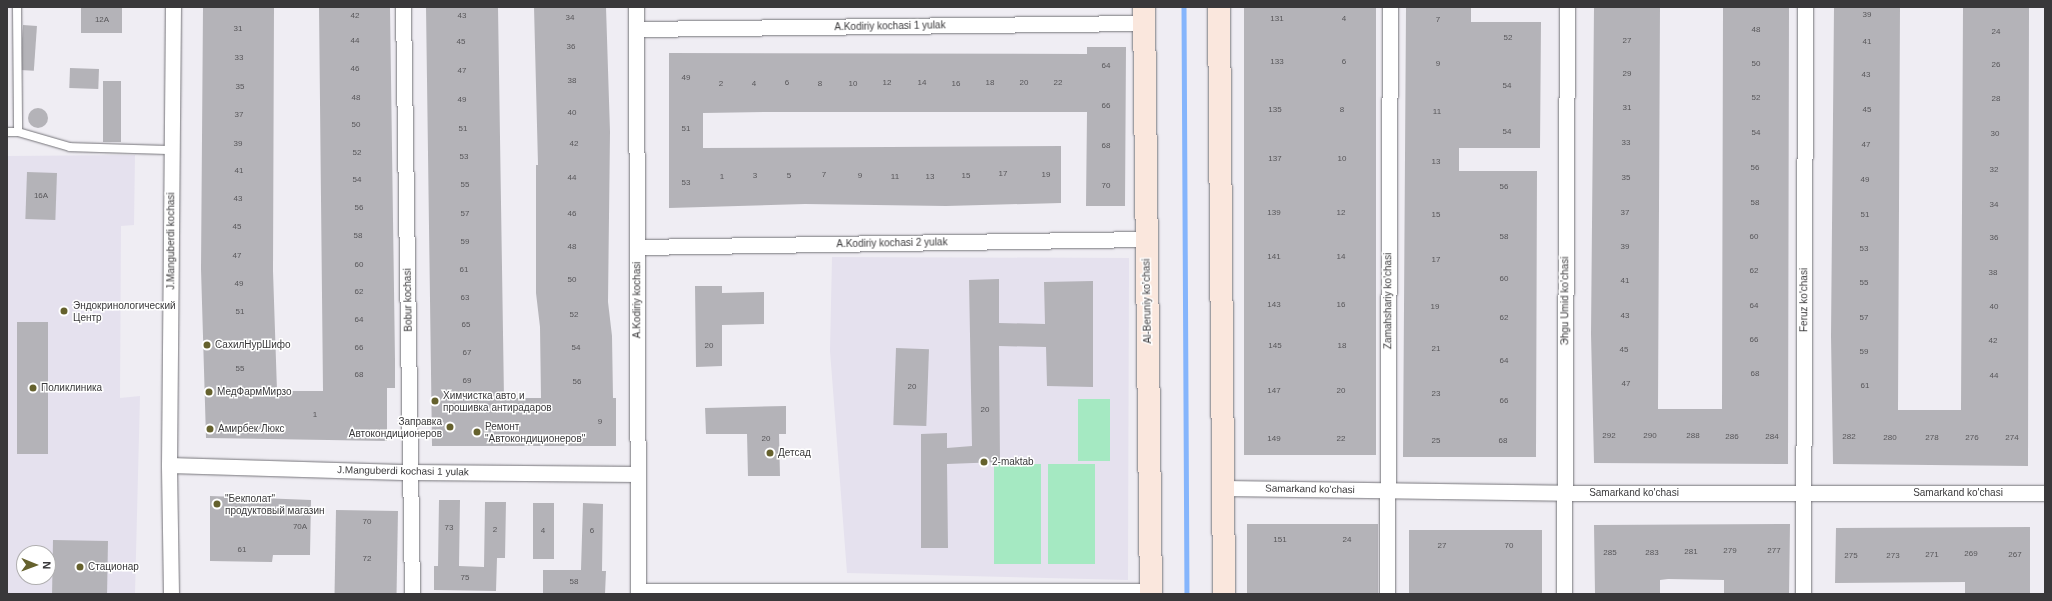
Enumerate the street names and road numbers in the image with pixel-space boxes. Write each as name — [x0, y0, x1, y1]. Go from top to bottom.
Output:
street label: A.Kodiriy kochasi 1 yulak — [834, 19, 946, 33]
street label: J.Manguberdi kochasi — [165, 192, 177, 290]
street label: A.Kodiriy kochasi 2 yulak — [836, 236, 948, 250]
street label: Zamahshariy ko'chasi — [1382, 253, 1394, 349]
street label: Эhgu Umid ko’chasi — [1559, 257, 1571, 345]
street label: Al-Beruniy ko’chasi — [1140, 258, 1154, 344]
street label: A.Kodiriy kochasi — [631, 262, 643, 338]
street label: Bobur kochasi — [401, 268, 415, 332]
street label: Feruz ko'chasi — [1798, 268, 1810, 332]
street label: J.Manguberdi kochasi 1 yulak — [337, 464, 469, 478]
street label: Samarkand ko'chasi — [1265, 482, 1355, 496]
street label: Samarkand ko'chasi — [1589, 487, 1679, 499]
street label: Samarkand ko'chasi — [1913, 487, 2003, 499]

